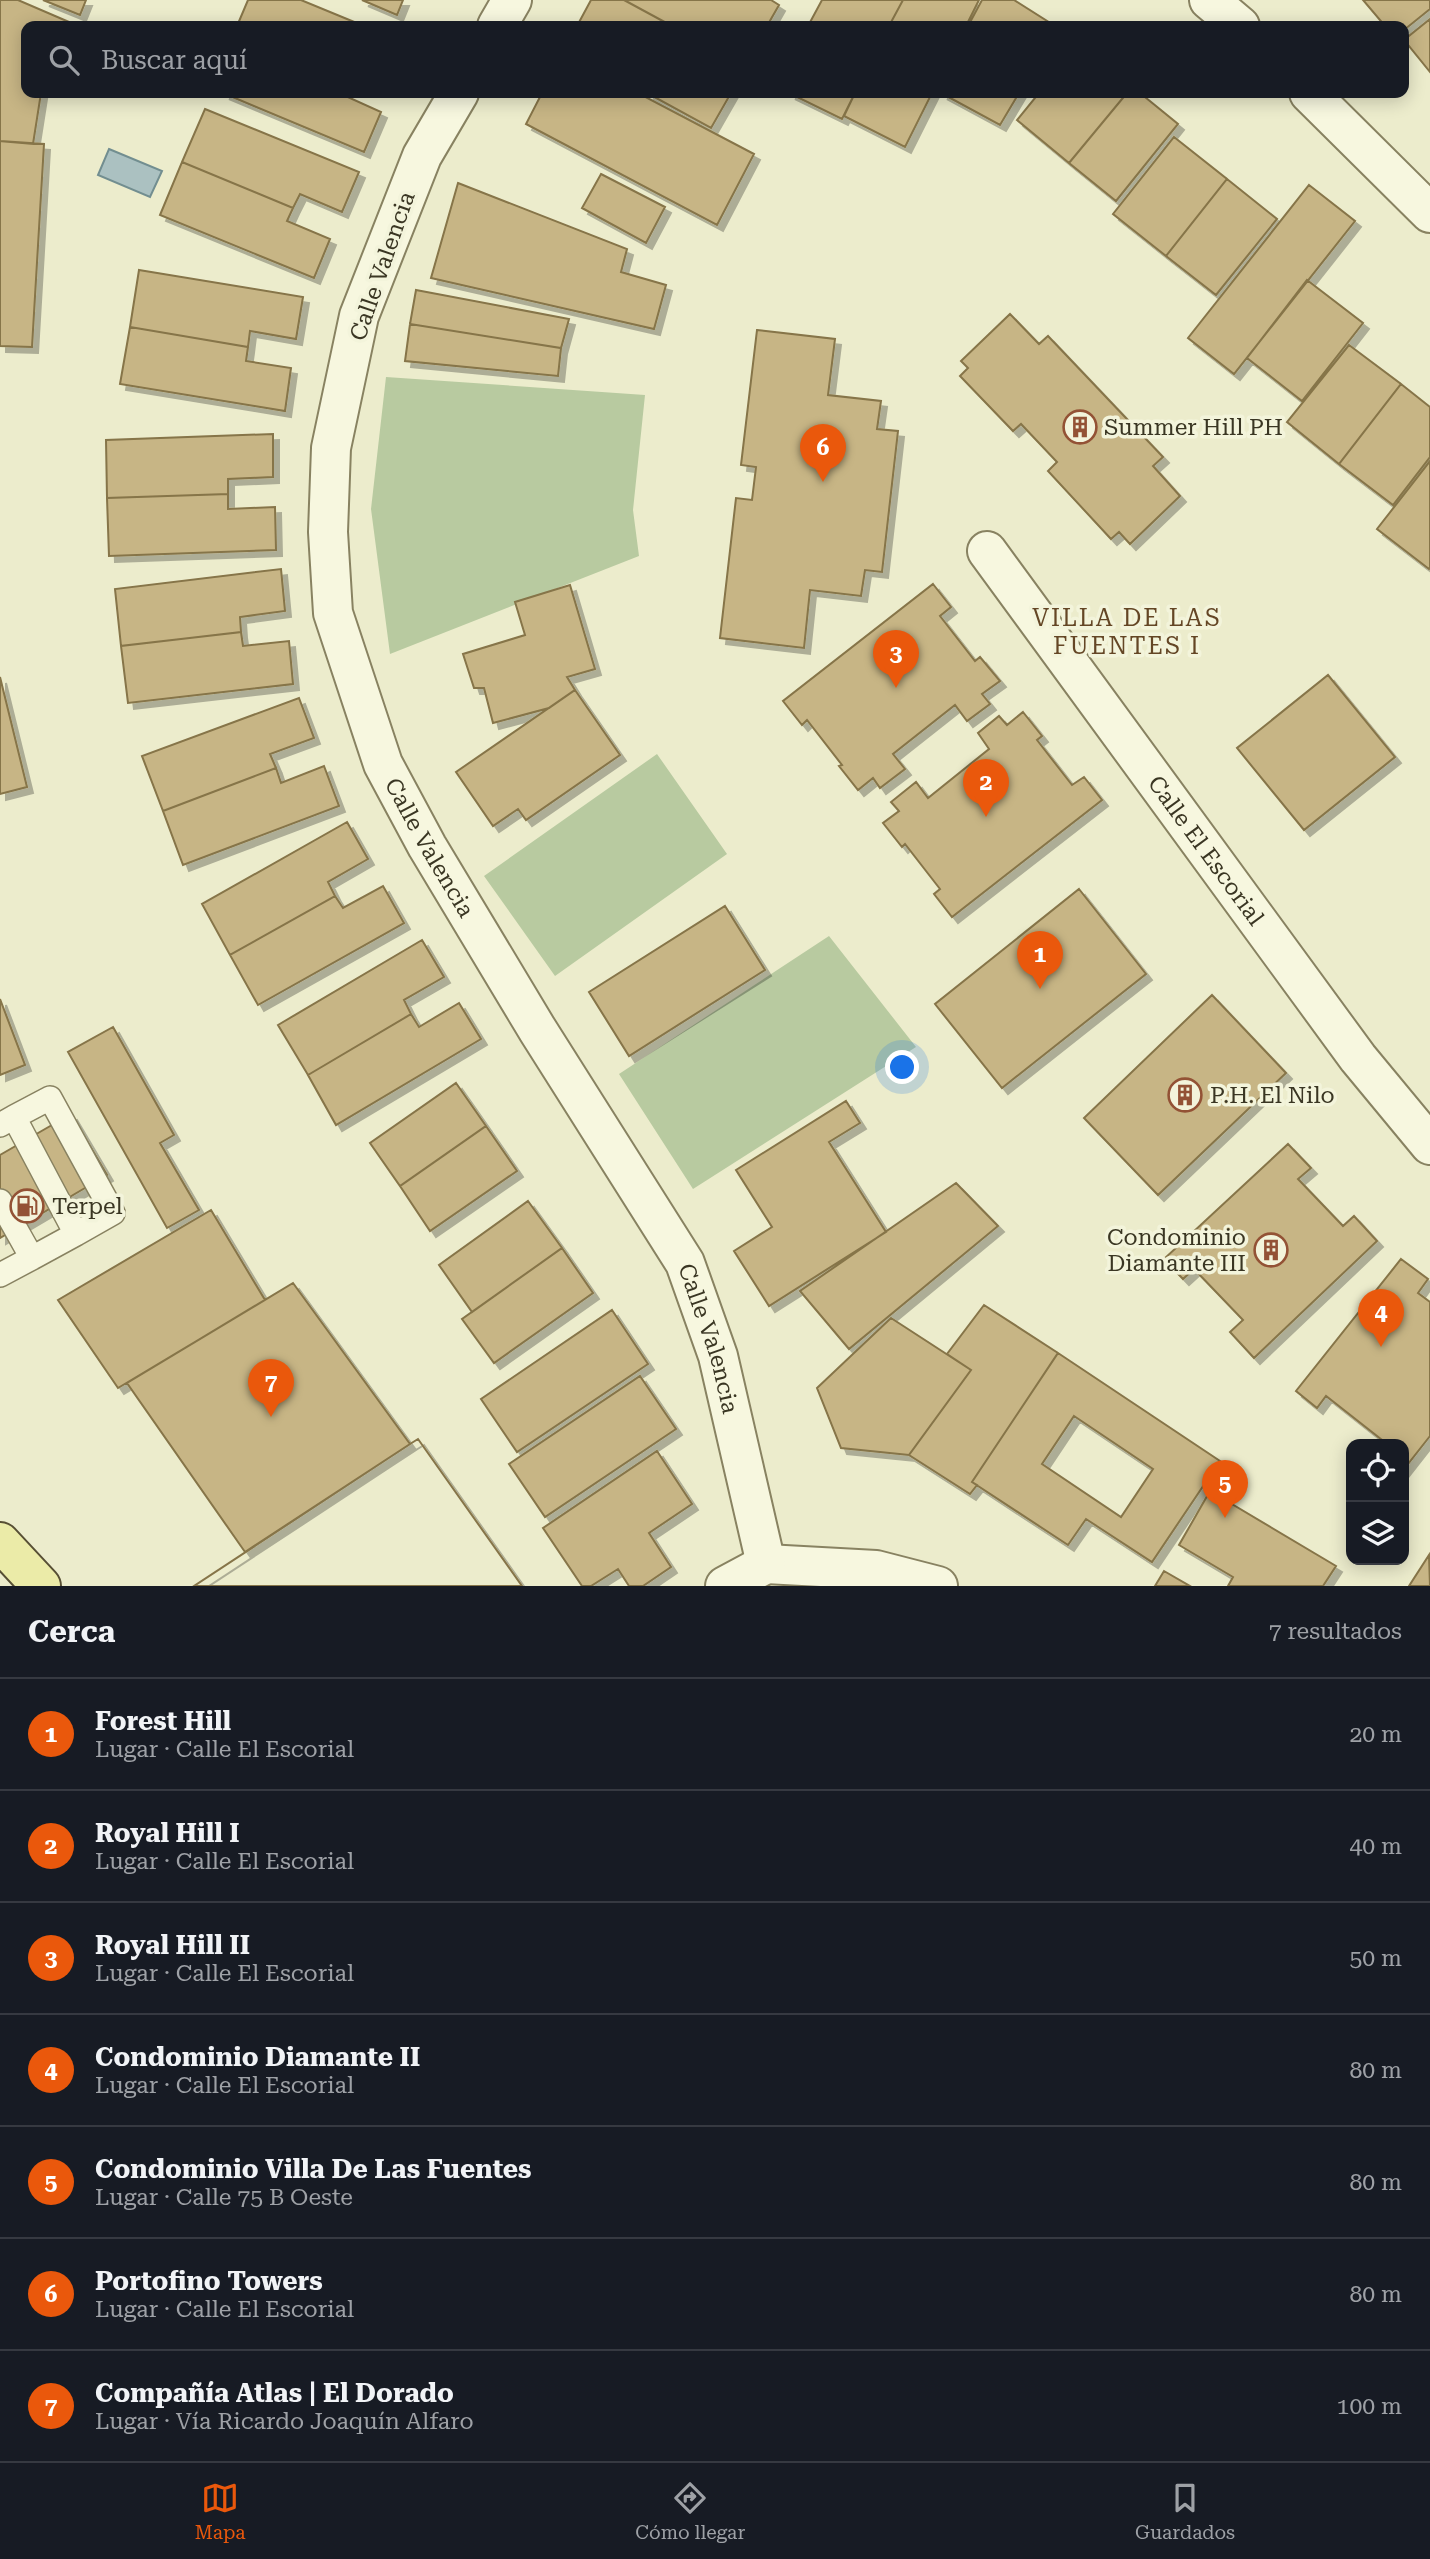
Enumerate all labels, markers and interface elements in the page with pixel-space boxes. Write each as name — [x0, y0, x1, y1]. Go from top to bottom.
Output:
search box — [21, 21, 1409, 98]
icon: search — [45, 41, 83, 79]
text: Buscar aquí — [101, 45, 247, 75]
street label: Calle Valencia — [344, 188, 421, 344]
building icon: Summer Hill PH — [1061, 408, 1099, 446]
place label: Summer Hill PH — [1104, 414, 1283, 441]
pin: 6 — [800, 424, 846, 482]
district label: VILLA DE LAS FUENTES I — [1032, 604, 1222, 660]
pin: 3 — [873, 630, 919, 688]
pin: 2 — [963, 759, 1009, 817]
street label: Calle El Escorial — [1142, 771, 1269, 931]
street label: Calle Valencia — [379, 774, 480, 923]
pin: 1 — [1017, 931, 1063, 989]
your location — [885, 1050, 919, 1084]
building icon: P.H. El Nilo — [1166, 1076, 1204, 1114]
place label: P.H. El Nilo — [1210, 1082, 1335, 1109]
fuel station icon: Terpel — [8, 1187, 46, 1225]
place label: Terpel — [52, 1193, 123, 1220]
place label: Condominio Diamante III — [1107, 1224, 1246, 1277]
building icon: Condominio Diamante III — [1252, 1231, 1290, 1269]
street label: Calle Valencia — [672, 1260, 744, 1417]
pin: 4 — [1358, 1289, 1404, 1347]
pin: 7 — [248, 1359, 294, 1417]
map controls — [1346, 1439, 1409, 1565]
button: locate — [1346, 1439, 1409, 1502]
pin: 5 — [1202, 1460, 1248, 1518]
button: layers — [1346, 1502, 1409, 1565]
text: Cerca — [28, 1614, 115, 1649]
text: 7 resultados — [1269, 1618, 1402, 1645]
text: Forest Hill — [95, 1706, 231, 1736]
text: 1 — [45, 1721, 57, 1748]
text: 20 m — [1349, 1721, 1402, 1748]
text: Lugar · Calle El Escorial — [95, 1736, 354, 1763]
text: Royal Hill I — [95, 1818, 240, 1848]
text: 2 — [45, 1833, 57, 1860]
text: 40 m — [1349, 1833, 1402, 1860]
text: Lugar · Calle El Escorial — [95, 1848, 354, 1875]
text: Royal Hill II — [95, 1930, 250, 1960]
text: 3 — [45, 1945, 57, 1972]
text: 50 m — [1349, 1945, 1402, 1972]
text: Lugar · Calle El Escorial — [95, 1960, 354, 1987]
text: Condominio Diamante II — [95, 2042, 420, 2072]
text: 4 — [45, 2057, 57, 2084]
text: 80 m — [1349, 2057, 1402, 2084]
text: Lugar · Calle El Escorial — [95, 2072, 354, 2099]
text: Condominio Villa De Las Fuentes — [95, 2154, 532, 2184]
text: 5 — [45, 2169, 57, 2196]
text: 80 m — [1349, 2169, 1402, 2196]
text: Lugar · Calle 75 B Oeste — [95, 2184, 353, 2211]
text: Portofino Towers — [95, 2266, 323, 2296]
text: 6 — [45, 2281, 57, 2308]
text: 80 m — [1349, 2281, 1402, 2308]
text: Lugar · Calle El Escorial — [95, 2296, 354, 2323]
text: Compañía Atlas | El Dorado — [95, 2378, 454, 2408]
text: 7 — [45, 2393, 57, 2420]
text: 100 m — [1337, 2393, 1402, 2420]
text: Lugar · Vía Ricardo Joaquín Alfaro — [95, 2408, 474, 2435]
tab: Mapa — [195, 2479, 246, 2544]
tab: Cómo llegar — [635, 2479, 745, 2544]
tab: Guardados — [1135, 2479, 1235, 2544]

